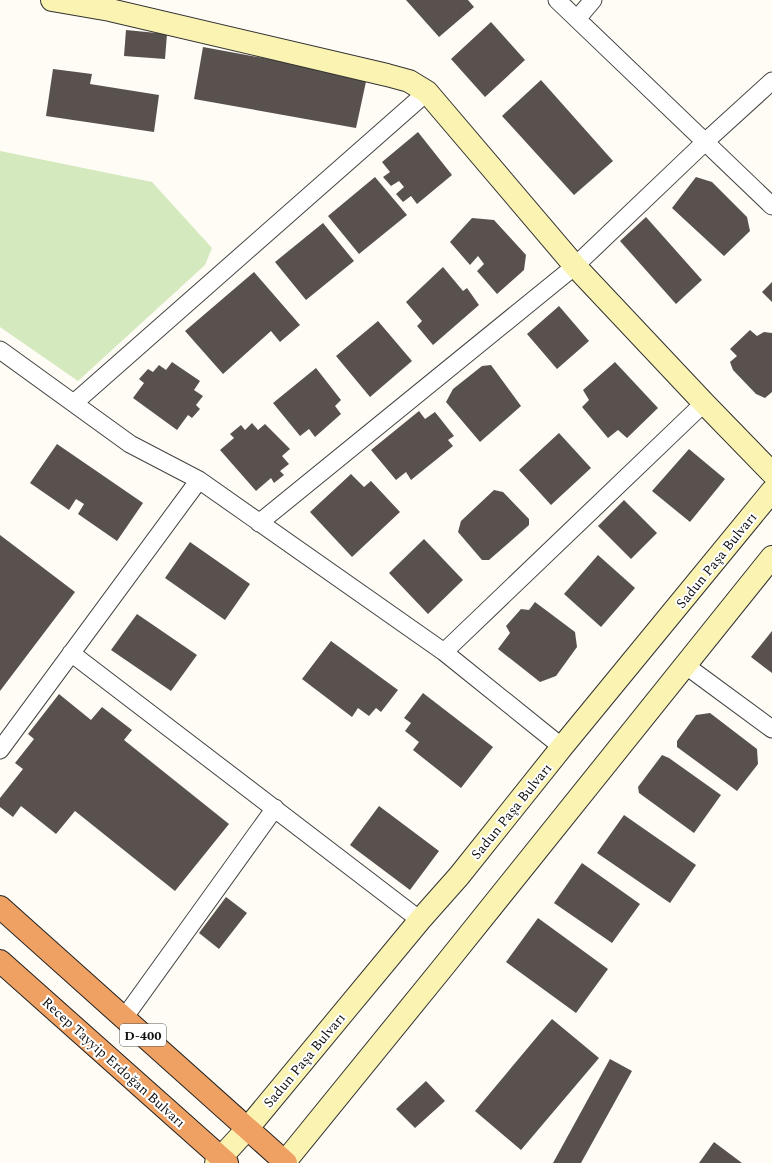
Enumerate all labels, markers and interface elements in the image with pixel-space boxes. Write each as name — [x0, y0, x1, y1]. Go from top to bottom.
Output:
street label: Sadun Paşa Bulvarı — [671, 508, 762, 613]
street label: Sadun Paşa Bulvarı — [466, 759, 557, 864]
street label: Recep Tayyip Erdoğan Bulvarı — [37, 992, 190, 1133]
street label: Sadun Paşa Bulvarı — [258, 1008, 351, 1112]
road number: D-400 — [120, 1024, 166, 1046]

